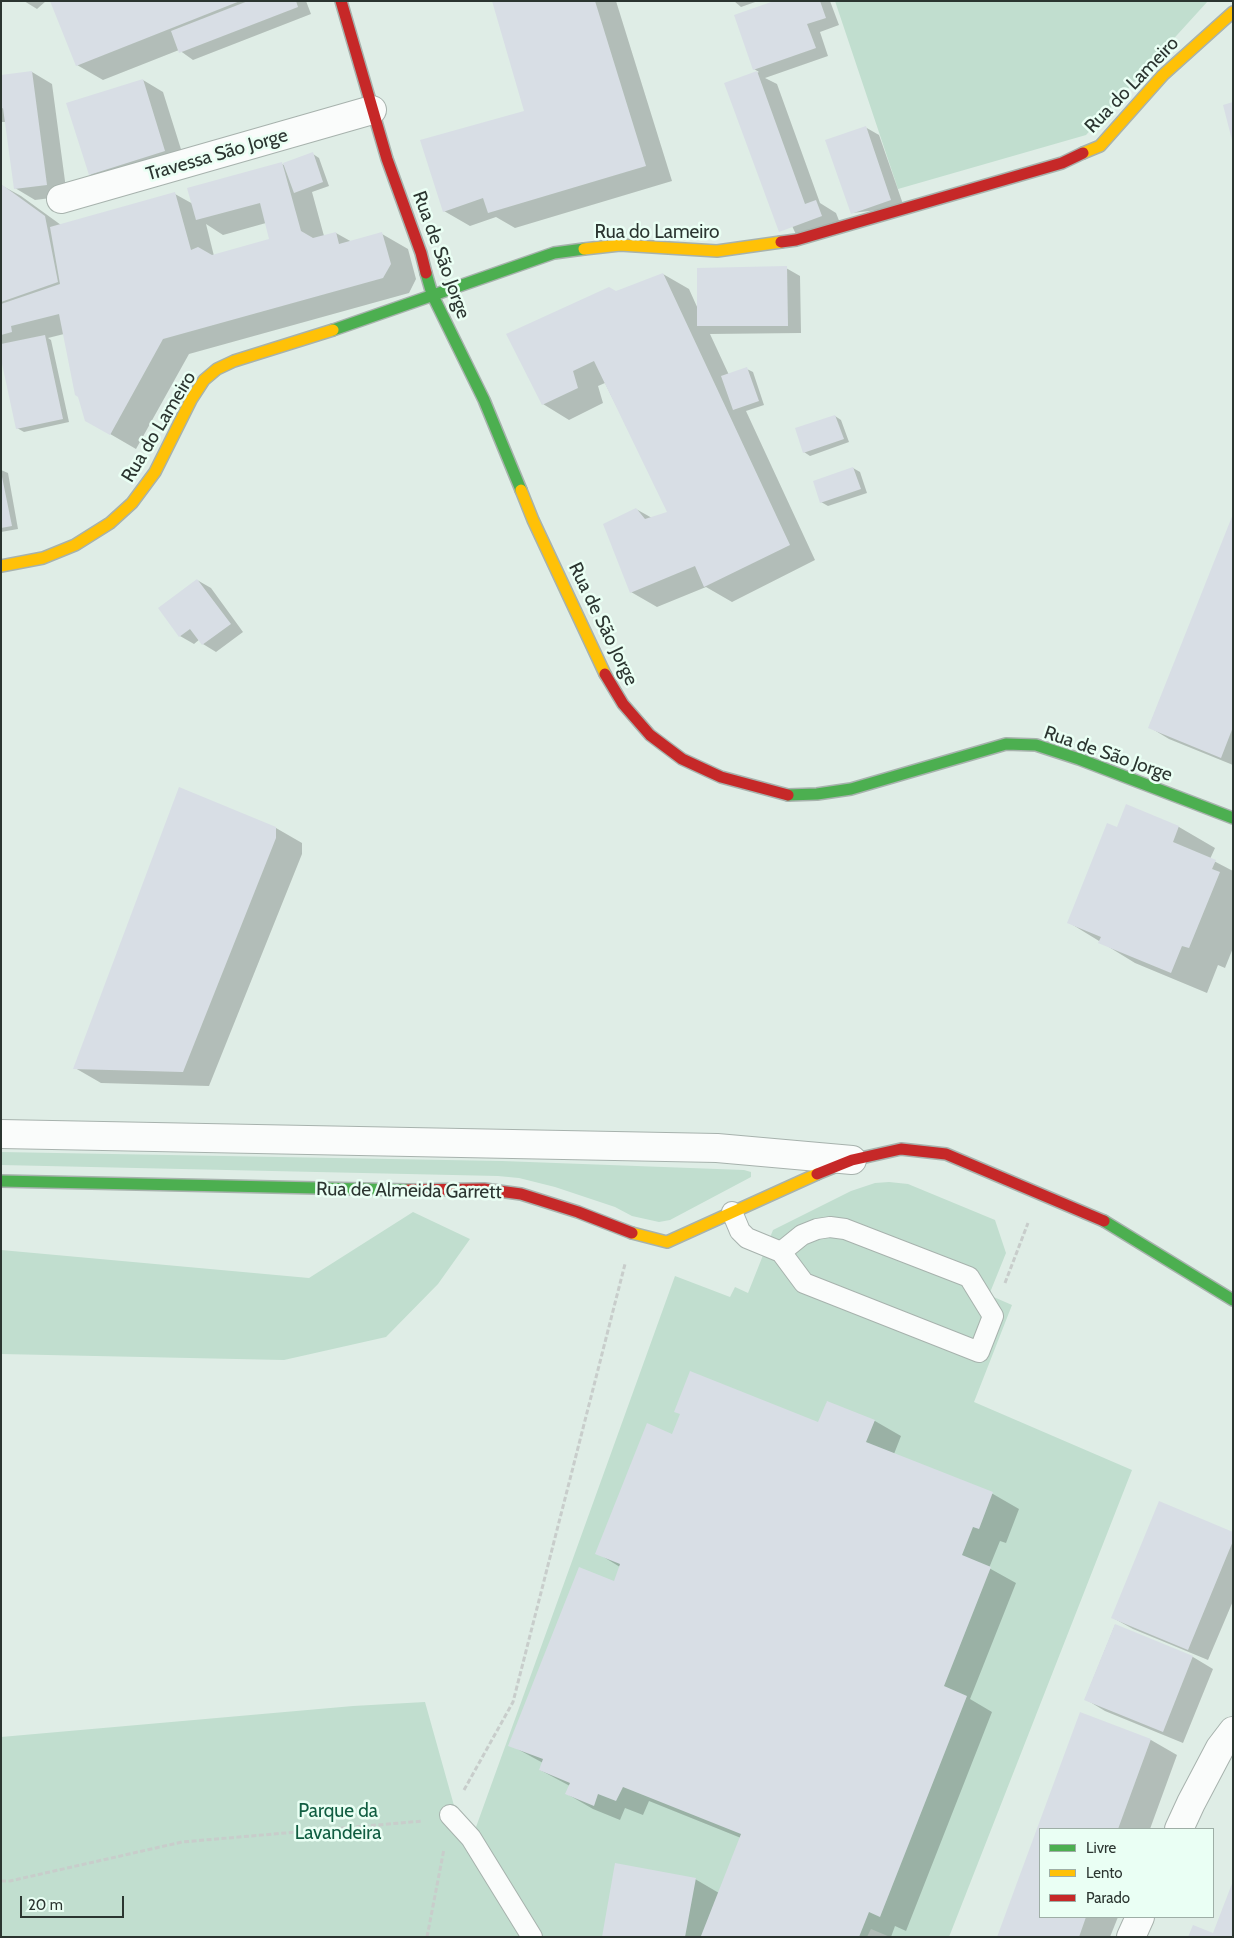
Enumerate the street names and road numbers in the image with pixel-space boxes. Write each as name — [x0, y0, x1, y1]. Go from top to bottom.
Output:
street label: Rua do Lameiro — [1080, 32, 1184, 138]
street label: Travessa São Jorge — [144, 124, 290, 186]
street label: Rua de São Jorge — [407, 188, 475, 322]
street label: Rua do Lameiro — [594, 221, 720, 243]
street label: Rua do Lameiro — [117, 368, 201, 486]
street label: Rua de São Jorge — [563, 559, 643, 689]
street label: Rua de São Jorge — [1041, 721, 1175, 787]
street label: Rua de Almeida Garrett — [316, 1178, 502, 1204]

